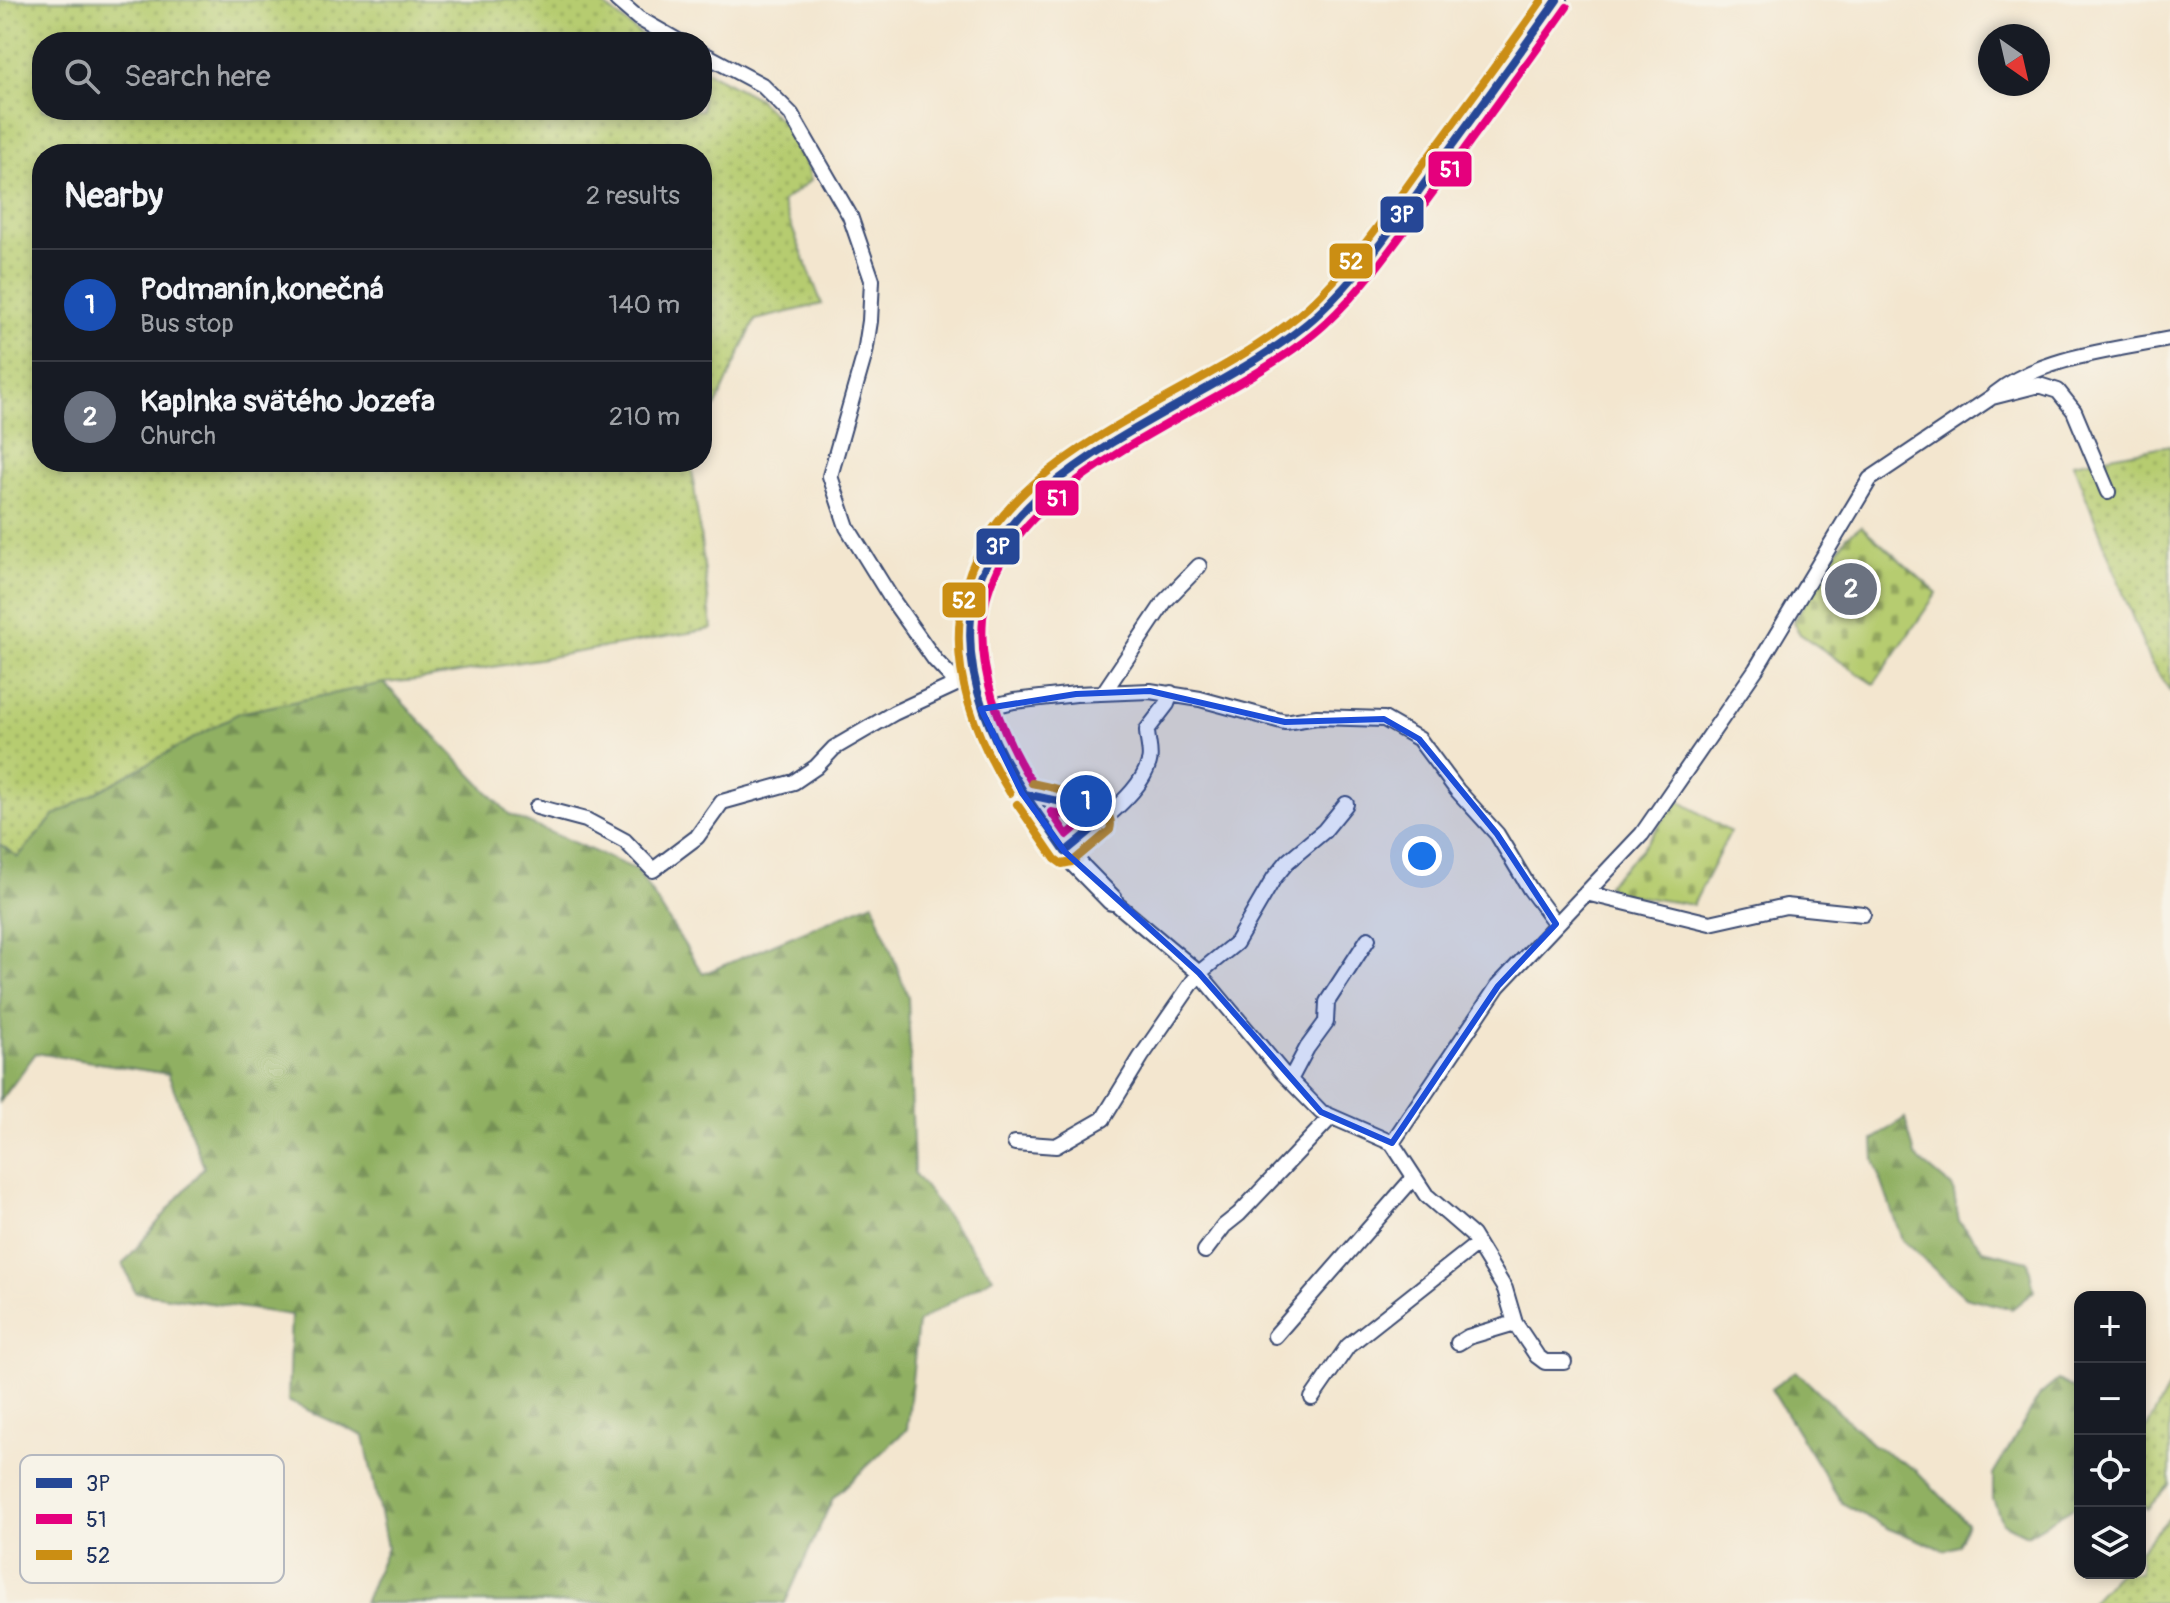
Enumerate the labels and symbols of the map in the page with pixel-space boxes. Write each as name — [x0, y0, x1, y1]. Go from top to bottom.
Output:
north arrow — [1978, 24, 2050, 96]
line badge: 51 — [1427, 150, 1473, 188]
text: 51 — [1440, 156, 1460, 184]
line badge: 3P — [1379, 195, 1425, 234]
text: 3P — [1390, 201, 1414, 229]
line badge: 52 — [1328, 242, 1374, 280]
text: 52 — [1339, 248, 1363, 276]
line badge: 51 — [1034, 479, 1080, 517]
text: 51 — [1047, 485, 1067, 513]
line badge: 3P — [975, 527, 1021, 566]
text: 3P — [986, 533, 1010, 561]
pin: 2 — [1825, 559, 1877, 619]
line badge: 52 — [941, 581, 987, 619]
text: 52 — [952, 587, 976, 615]
pin: 1 — [1060, 771, 1112, 831]
your location — [1402, 836, 1442, 876]
legend — [20, 1455, 284, 1583]
text: 3P — [86, 1470, 110, 1498]
text: 51 — [86, 1506, 107, 1534]
text: 52 — [86, 1542, 110, 1570]

